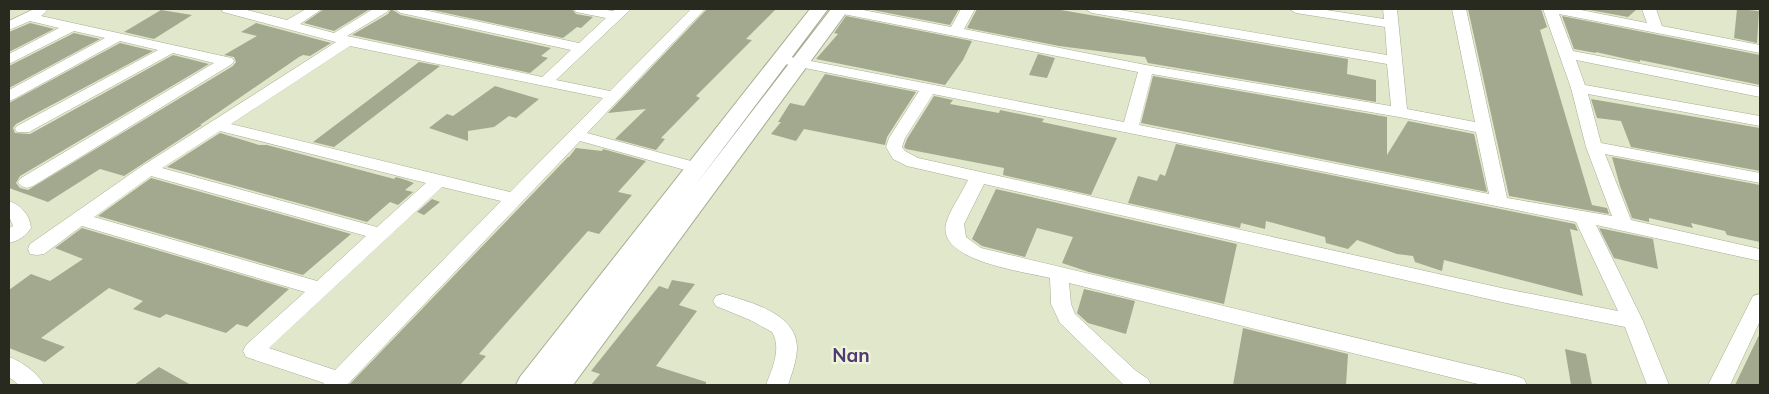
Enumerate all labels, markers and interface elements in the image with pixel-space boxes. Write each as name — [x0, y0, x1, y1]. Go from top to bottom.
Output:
district label: Nan — [832, 343, 870, 367]

